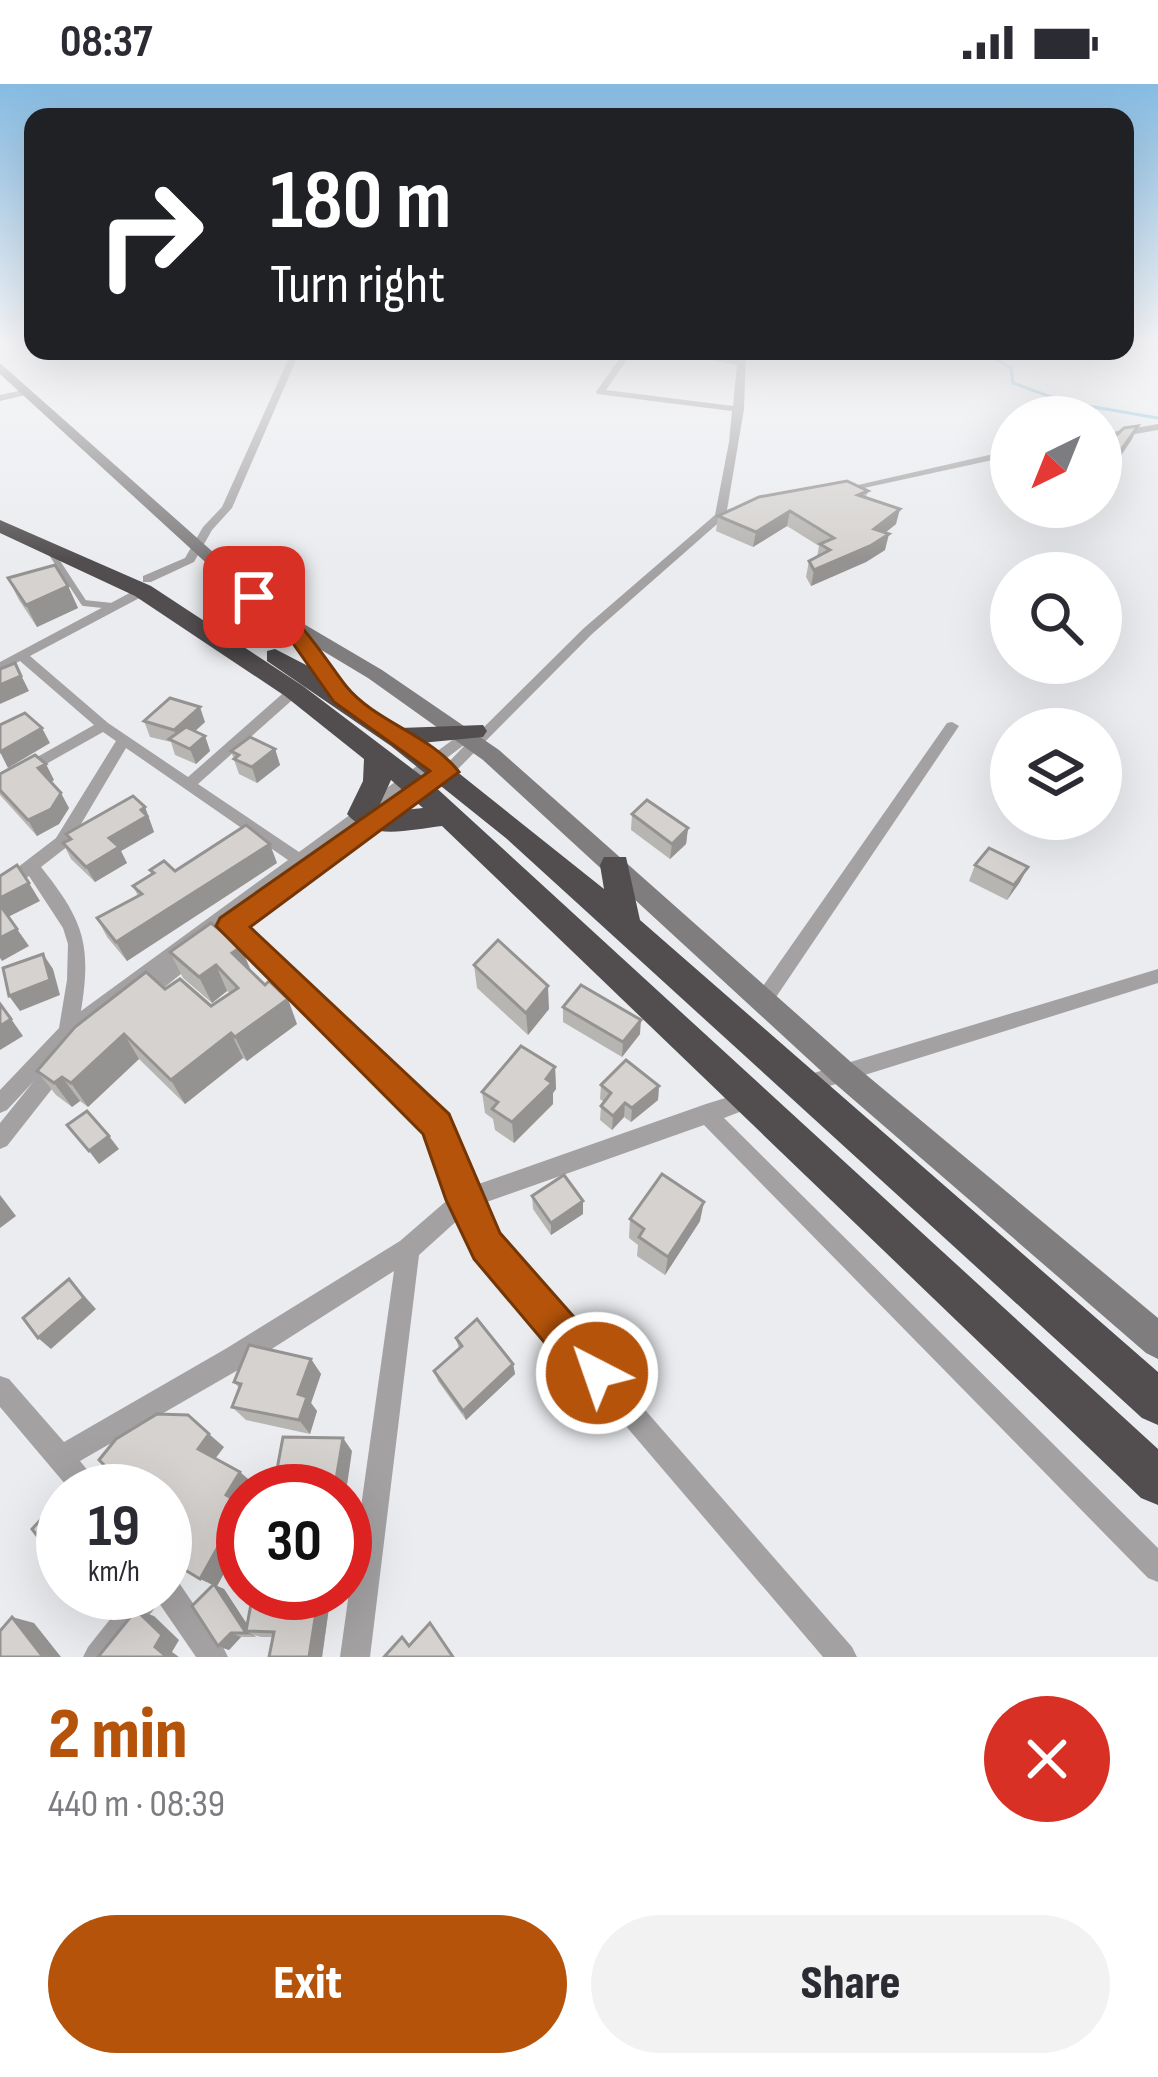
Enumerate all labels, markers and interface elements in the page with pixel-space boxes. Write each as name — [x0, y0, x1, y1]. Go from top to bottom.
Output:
text: 08:37 — [60, 15, 152, 70]
text: 180 m — [270, 151, 451, 252]
icon: right — [72, 156, 228, 312]
text: Turn right — [270, 253, 445, 318]
north arrow — [990, 396, 1122, 528]
map controls — [990, 396, 1122, 840]
pin — [203, 546, 305, 648]
button: search — [990, 552, 1122, 684]
icon: arrive — [221, 564, 287, 630]
button: layers — [990, 708, 1122, 840]
position arrow — [534, 1310, 660, 1436]
speed limit sign: 30 — [216, 1464, 372, 1620]
text: 19 — [88, 1491, 140, 1563]
text: km/h — [88, 1554, 140, 1590]
text: 2 min — [48, 1692, 188, 1779]
button: close — [984, 1696, 1110, 1822]
text: 440 m · 08:39 — [48, 1781, 225, 1828]
button: Exit — [48, 1915, 567, 2053]
button: Share — [591, 1915, 1110, 2053]

